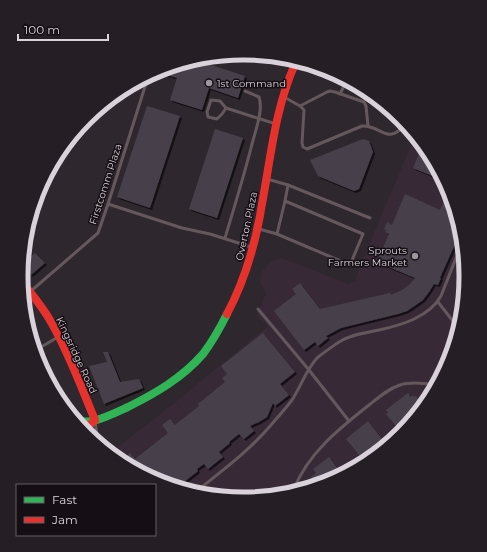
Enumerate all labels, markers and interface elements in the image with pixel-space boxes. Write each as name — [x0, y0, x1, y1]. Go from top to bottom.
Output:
scale bar — [18, 16, 108, 42]
text: 100 m — [24, 22, 60, 37]
place label: 1st Command — [217, 77, 286, 90]
marker: 1st Command — [204, 78, 214, 88]
street label: Firstcomm Plaza — [86, 142, 125, 226]
street label: Overton Plaza — [233, 190, 260, 262]
place label: Sprouts Farmers Market — [328, 244, 407, 269]
marker: Sprouts Farmers Market — [410, 251, 420, 261]
street label: Kingsridge Road — [53, 315, 100, 396]
legend — [16, 484, 156, 536]
text: Fast — [52, 492, 77, 507]
text: Jam — [51, 512, 78, 527]

